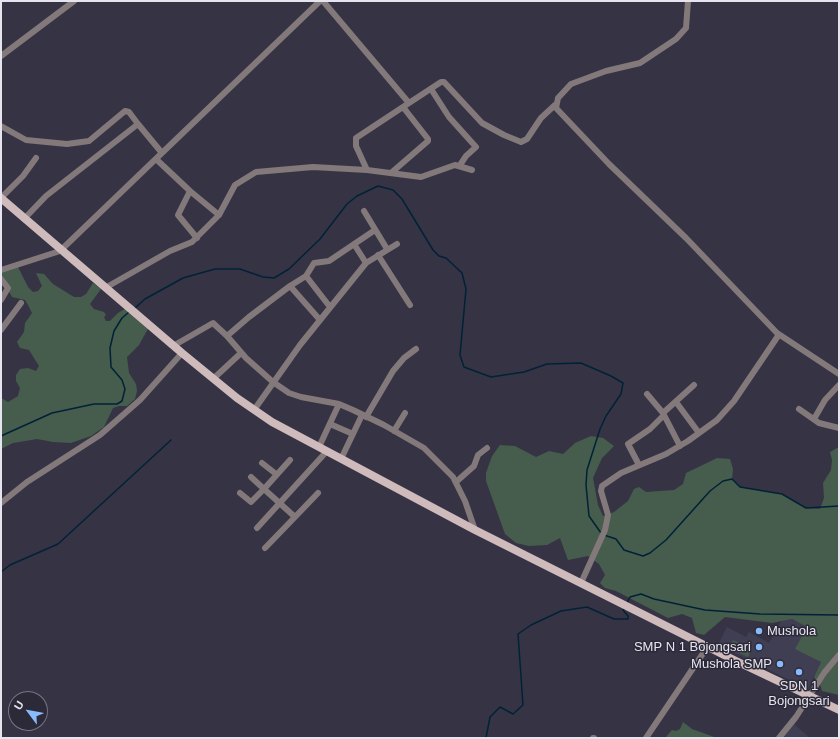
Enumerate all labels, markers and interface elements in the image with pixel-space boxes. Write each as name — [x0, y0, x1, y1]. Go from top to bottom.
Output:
place label: Mushola — [767, 623, 816, 639]
marker: Mushola — [754, 626, 764, 636]
place label: SMP N 1 Bojongsari — [634, 639, 751, 655]
marker: SMP N 1 Bojongsari — [754, 642, 764, 652]
place label: Mushola SMP — [691, 656, 772, 672]
marker: Mushola SMP — [775, 659, 785, 669]
marker: SDN 1 Bojongsari — [794, 667, 804, 677]
place label: SDN 1 Bojongsari — [768, 678, 830, 709]
north arrow — [8, 691, 48, 731]
text: U — [11, 699, 26, 712]

